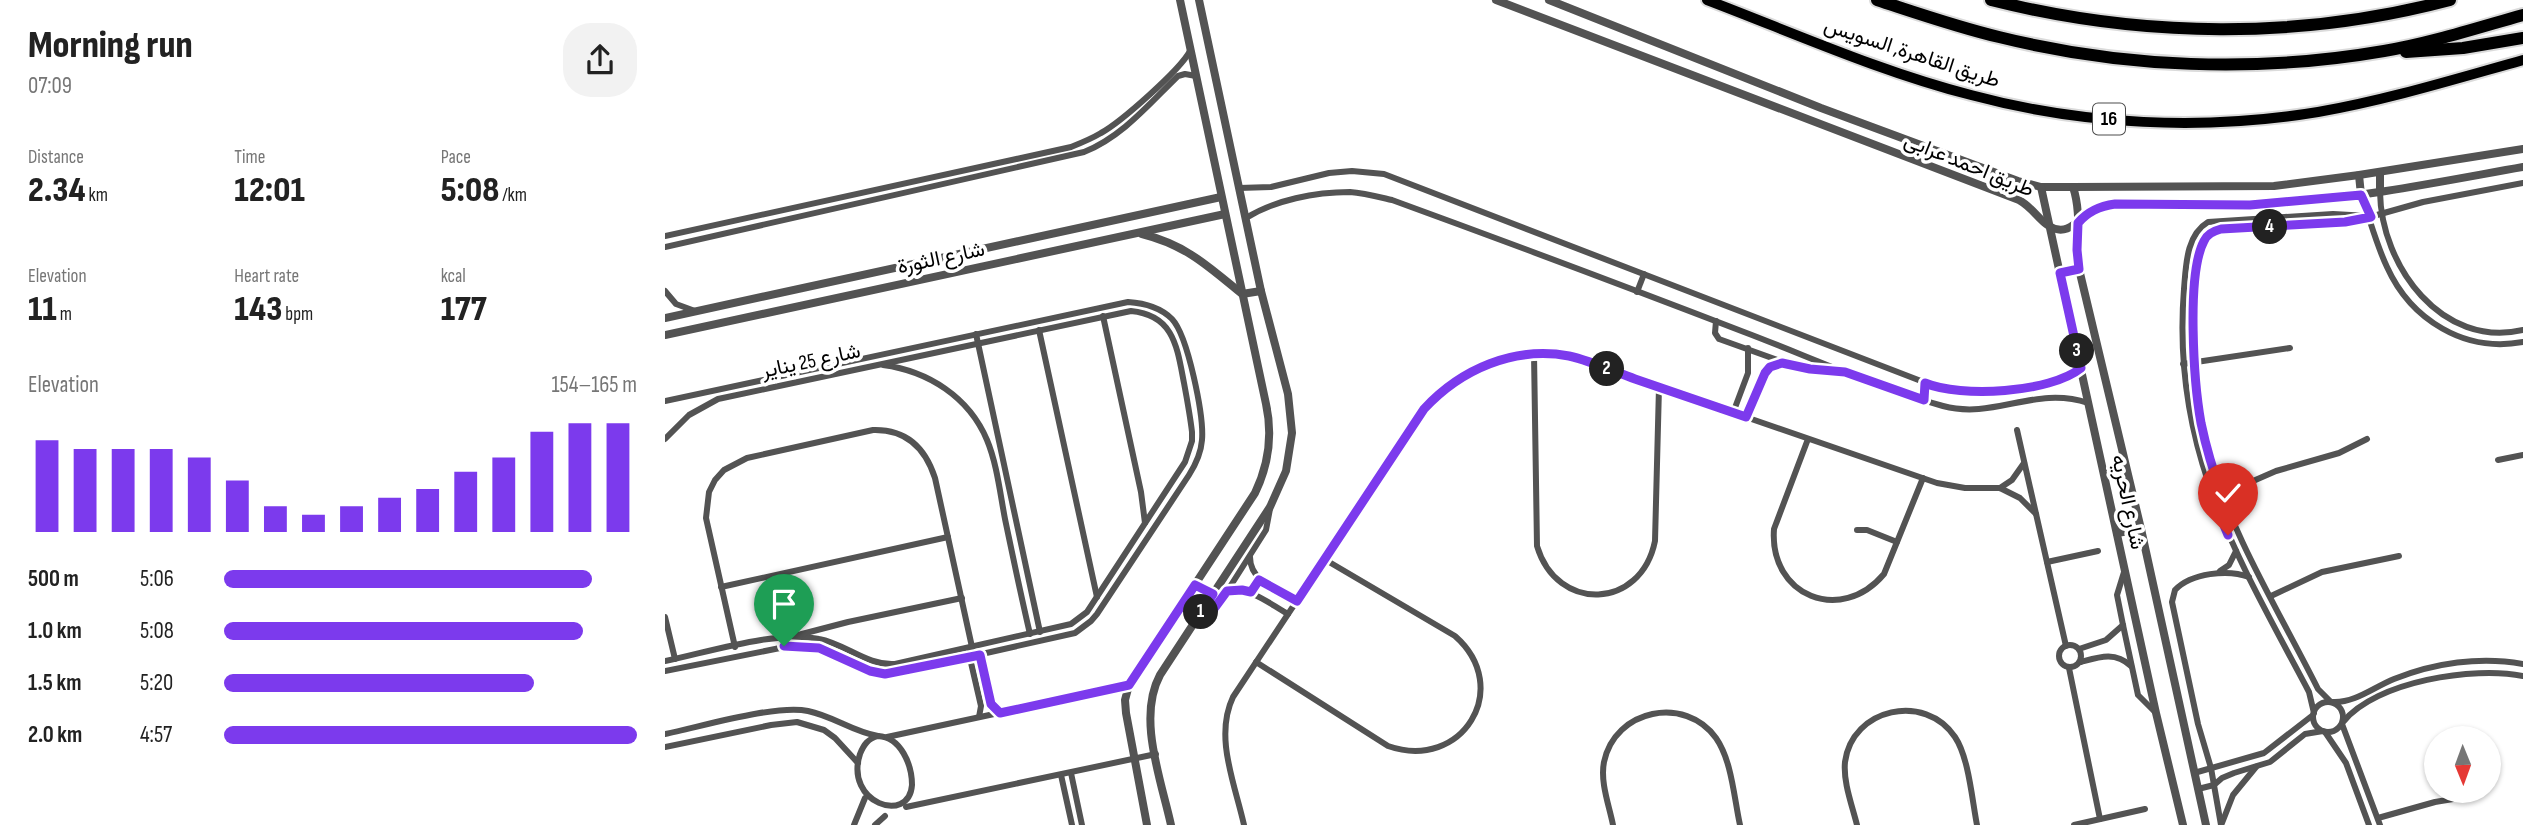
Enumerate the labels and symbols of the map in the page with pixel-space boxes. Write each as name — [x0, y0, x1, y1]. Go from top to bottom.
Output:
street label: طريق القاهرة, السويس — [1821, 13, 2003, 93]
road number: 16 — [2093, 104, 2125, 134]
street label: طريق احمد عرابى — [1901, 128, 2037, 202]
pin: 4 — [2253, 210, 2287, 244]
street label: شارع الثورة — [895, 237, 987, 280]
pin: 3 — [2059, 334, 2095, 368]
street label: شارع 25 يناير — [758, 338, 863, 385]
pin: 2 — [1590, 352, 1625, 386]
street label: شارع الحريه — [2105, 452, 2150, 552]
pin — [2198, 463, 2258, 535]
pin — [754, 574, 814, 646]
pin: 1 — [1183, 594, 1219, 630]
north arrow — [2424, 726, 2501, 803]

